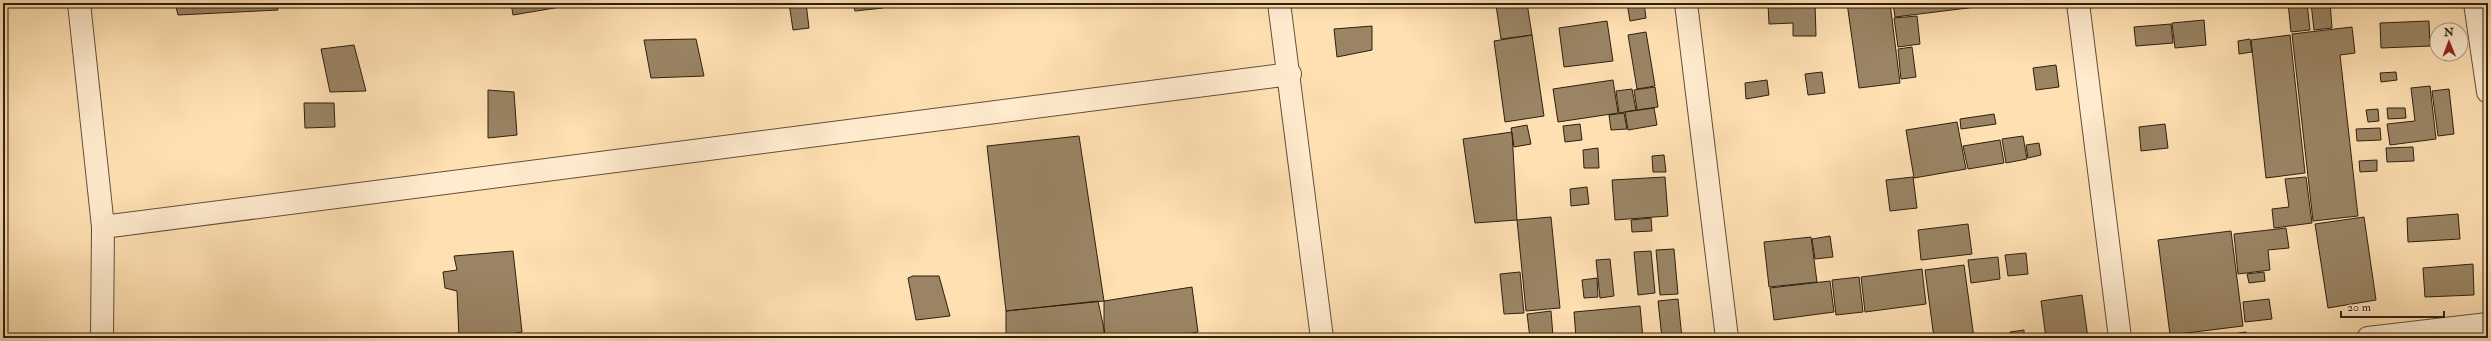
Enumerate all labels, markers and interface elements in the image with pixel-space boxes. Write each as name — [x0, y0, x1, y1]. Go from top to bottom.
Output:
north arrow — [2429, 22, 2469, 62]
text: N — [2443, 26, 2455, 39]
scale bar — [2341, 293, 2444, 319]
text: 20 m — [2347, 300, 2372, 315]

